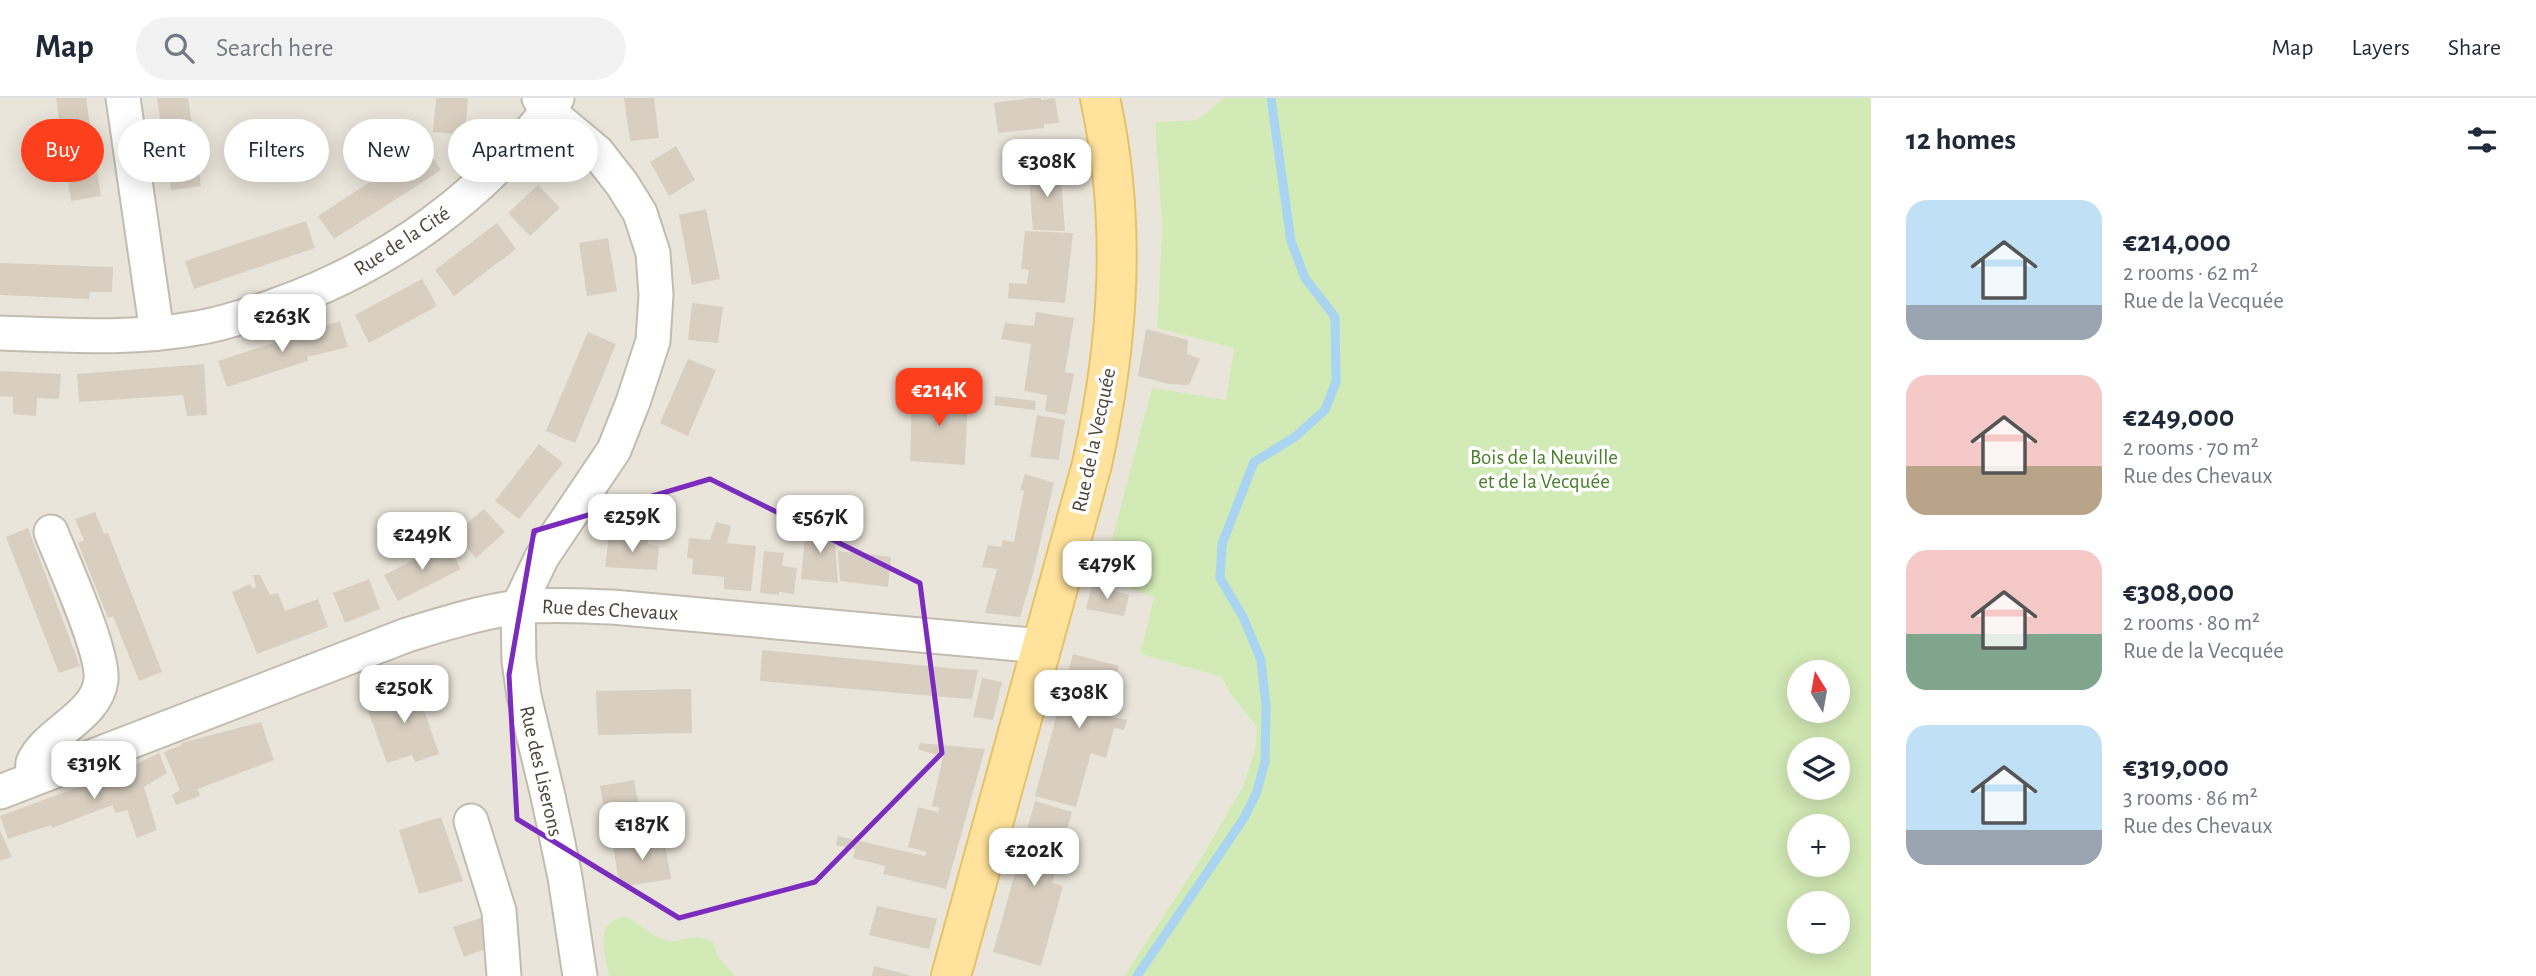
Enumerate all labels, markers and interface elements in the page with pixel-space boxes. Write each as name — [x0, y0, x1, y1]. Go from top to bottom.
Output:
search box — [136, 17, 626, 80]
icon: search — [160, 29, 198, 67]
text: Map — [35, 31, 94, 64]
text: Search here — [216, 35, 334, 61]
text: Map — [2271, 36, 2313, 60]
text: Layers — [2351, 36, 2410, 60]
text: Share — [2448, 36, 2501, 60]
chip: Buy — [21, 119, 104, 182]
chip: Rent — [118, 119, 210, 182]
chip: Filters — [224, 119, 329, 182]
chip: New — [343, 119, 434, 182]
chip: Apartment — [448, 119, 598, 182]
icon: filters — [2463, 121, 2501, 159]
text: 12 homes — [1906, 125, 2016, 155]
pin: €308K — [998, 140, 1096, 199]
text: €308K — [1018, 150, 1076, 173]
street label: Rue de la Cité — [350, 202, 454, 280]
text: €214,000 — [2123, 227, 2231, 257]
icon: home — [1962, 228, 2046, 312]
text: 2 rooms · 62 m² — [2123, 262, 2258, 285]
text: Rue de la Vecquée — [2123, 290, 2284, 313]
pin: €263K — [233, 294, 331, 354]
text: €263K — [254, 305, 310, 328]
street label: Rue de la Vecquée — [1068, 366, 1120, 514]
pin: €214K — [890, 368, 988, 428]
text: €214K — [912, 379, 966, 402]
text: €249,000 — [2123, 402, 2234, 432]
icon: home — [1962, 403, 2046, 487]
text: 2 rooms · 70 m² — [2123, 437, 2259, 460]
park label: Bois de la Neuville et de la Vecquée — [1470, 447, 1618, 492]
text: Rue des Chevaux — [2123, 465, 2272, 488]
pin: €259K — [583, 494, 681, 554]
pin: €567K — [771, 496, 869, 555]
text: €259K — [604, 505, 660, 528]
text: €567K — [792, 506, 848, 529]
pin: €249K — [373, 512, 471, 572]
text: €249K — [393, 523, 451, 546]
pin: €479K — [1058, 542, 1156, 601]
text: €479K — [1079, 552, 1135, 575]
text: €308,000 — [2123, 577, 2234, 607]
icon: home — [1962, 578, 2046, 662]
street label: Rue des Chevaux — [541, 596, 679, 624]
text: 2 rooms · 80 m² — [2123, 612, 2260, 635]
text: Rue de la Vecquée — [2123, 640, 2284, 663]
north arrow — [1787, 660, 1850, 723]
map controls — [1787, 660, 1850, 954]
pin: €250K — [355, 666, 453, 725]
pin: €308K — [1030, 670, 1128, 730]
text: €250K — [376, 676, 432, 699]
text: €308K — [1050, 681, 1108, 704]
street label: Rue des Liserons — [516, 704, 566, 838]
button: layers — [1787, 737, 1850, 800]
pin: €319K — [45, 742, 143, 801]
text: €319K — [67, 752, 121, 775]
text: €319,000 — [2123, 752, 2229, 782]
icon: home — [1962, 753, 2046, 837]
text: 3 rooms · 86 m² — [2123, 787, 2258, 810]
pin: €187K — [593, 802, 691, 862]
text: €187K — [615, 813, 669, 836]
button: + — [1787, 814, 1850, 877]
text: Rue des Chevaux — [2123, 815, 2272, 838]
pin: €202K — [985, 828, 1083, 888]
text: €202K — [1005, 839, 1063, 862]
button: − — [1787, 891, 1850, 954]

